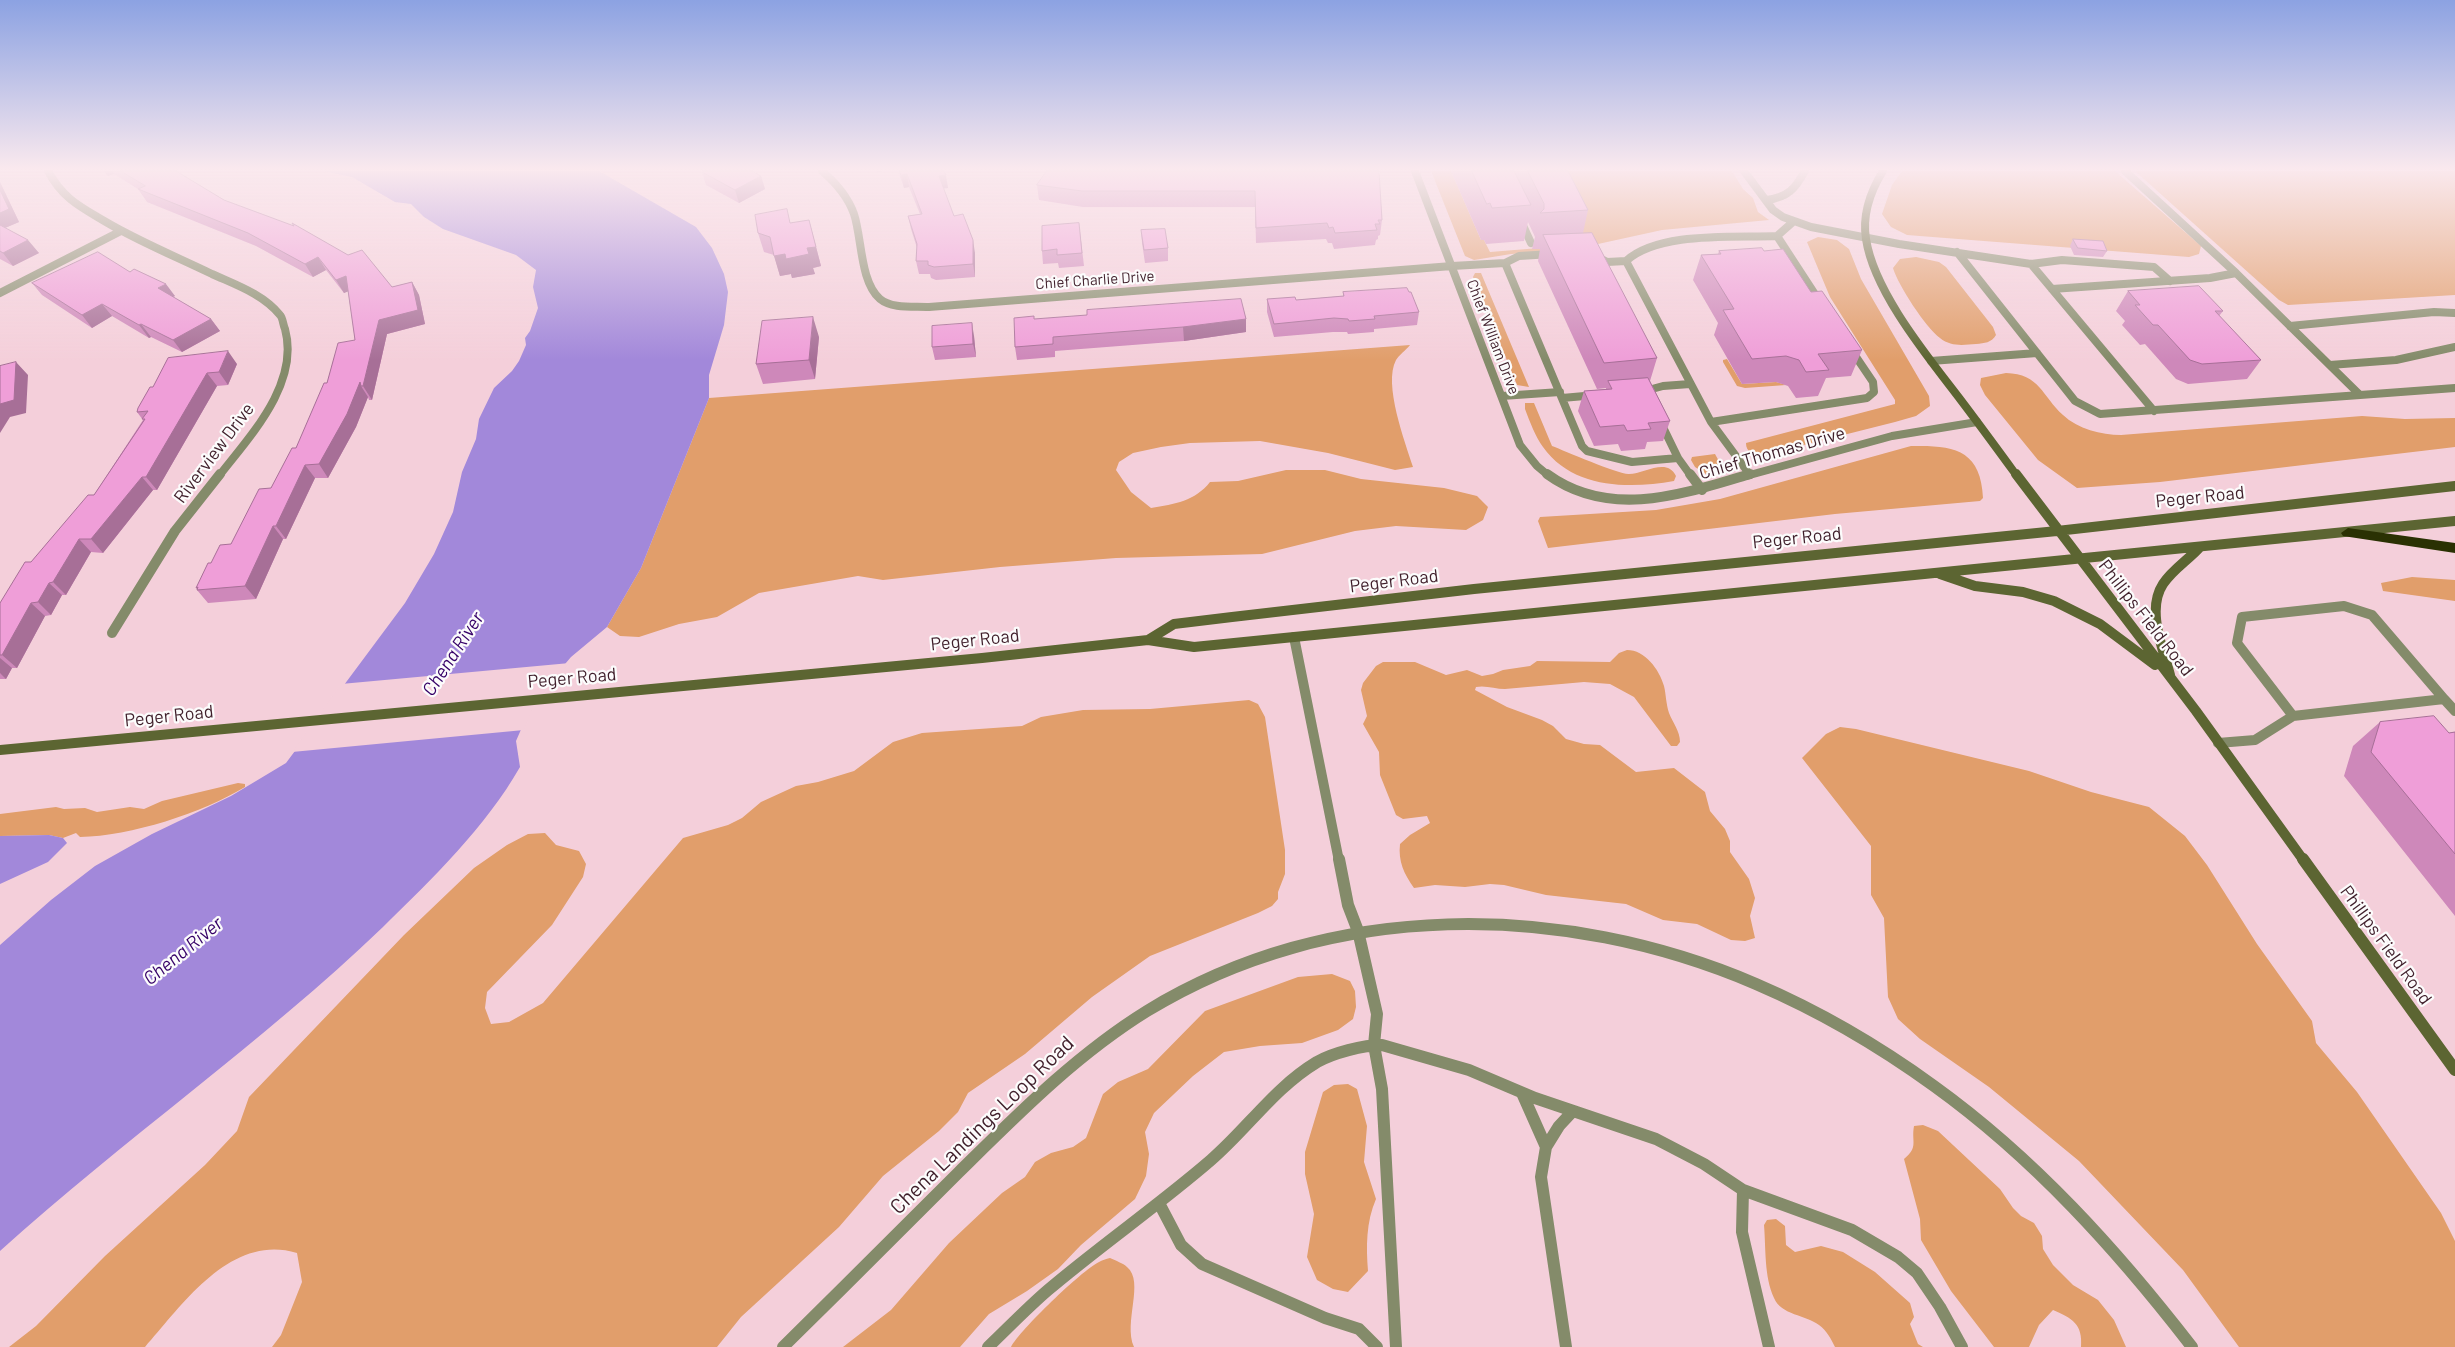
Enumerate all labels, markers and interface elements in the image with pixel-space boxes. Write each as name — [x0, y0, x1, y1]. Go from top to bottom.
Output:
street label: Chief Charlie Drive — [1035, 267, 1155, 293]
street label: Chief William Drive — [1463, 277, 1523, 397]
street label: Riverview Drive — [169, 399, 259, 507]
street label: Chief Thomas Drive — [1697, 422, 1847, 484]
street label: Peger Road — [2155, 482, 2245, 512]
street label: Peger Road — [1752, 523, 1842, 553]
street label: Phillips Field Road — [2094, 555, 2198, 681]
street label: Peger Road — [1348, 565, 1440, 597]
water label: Chena River — [417, 608, 489, 700]
street label: Peger Road — [930, 625, 1020, 655]
street label: Peger Road — [527, 663, 617, 693]
street label: Peger Road — [124, 701, 214, 731]
street label: Phillips Field Road — [2336, 881, 2436, 1009]
water label: Chena River — [139, 912, 227, 990]
street label: Chena Landings Loop Road — [885, 1031, 1079, 1219]

